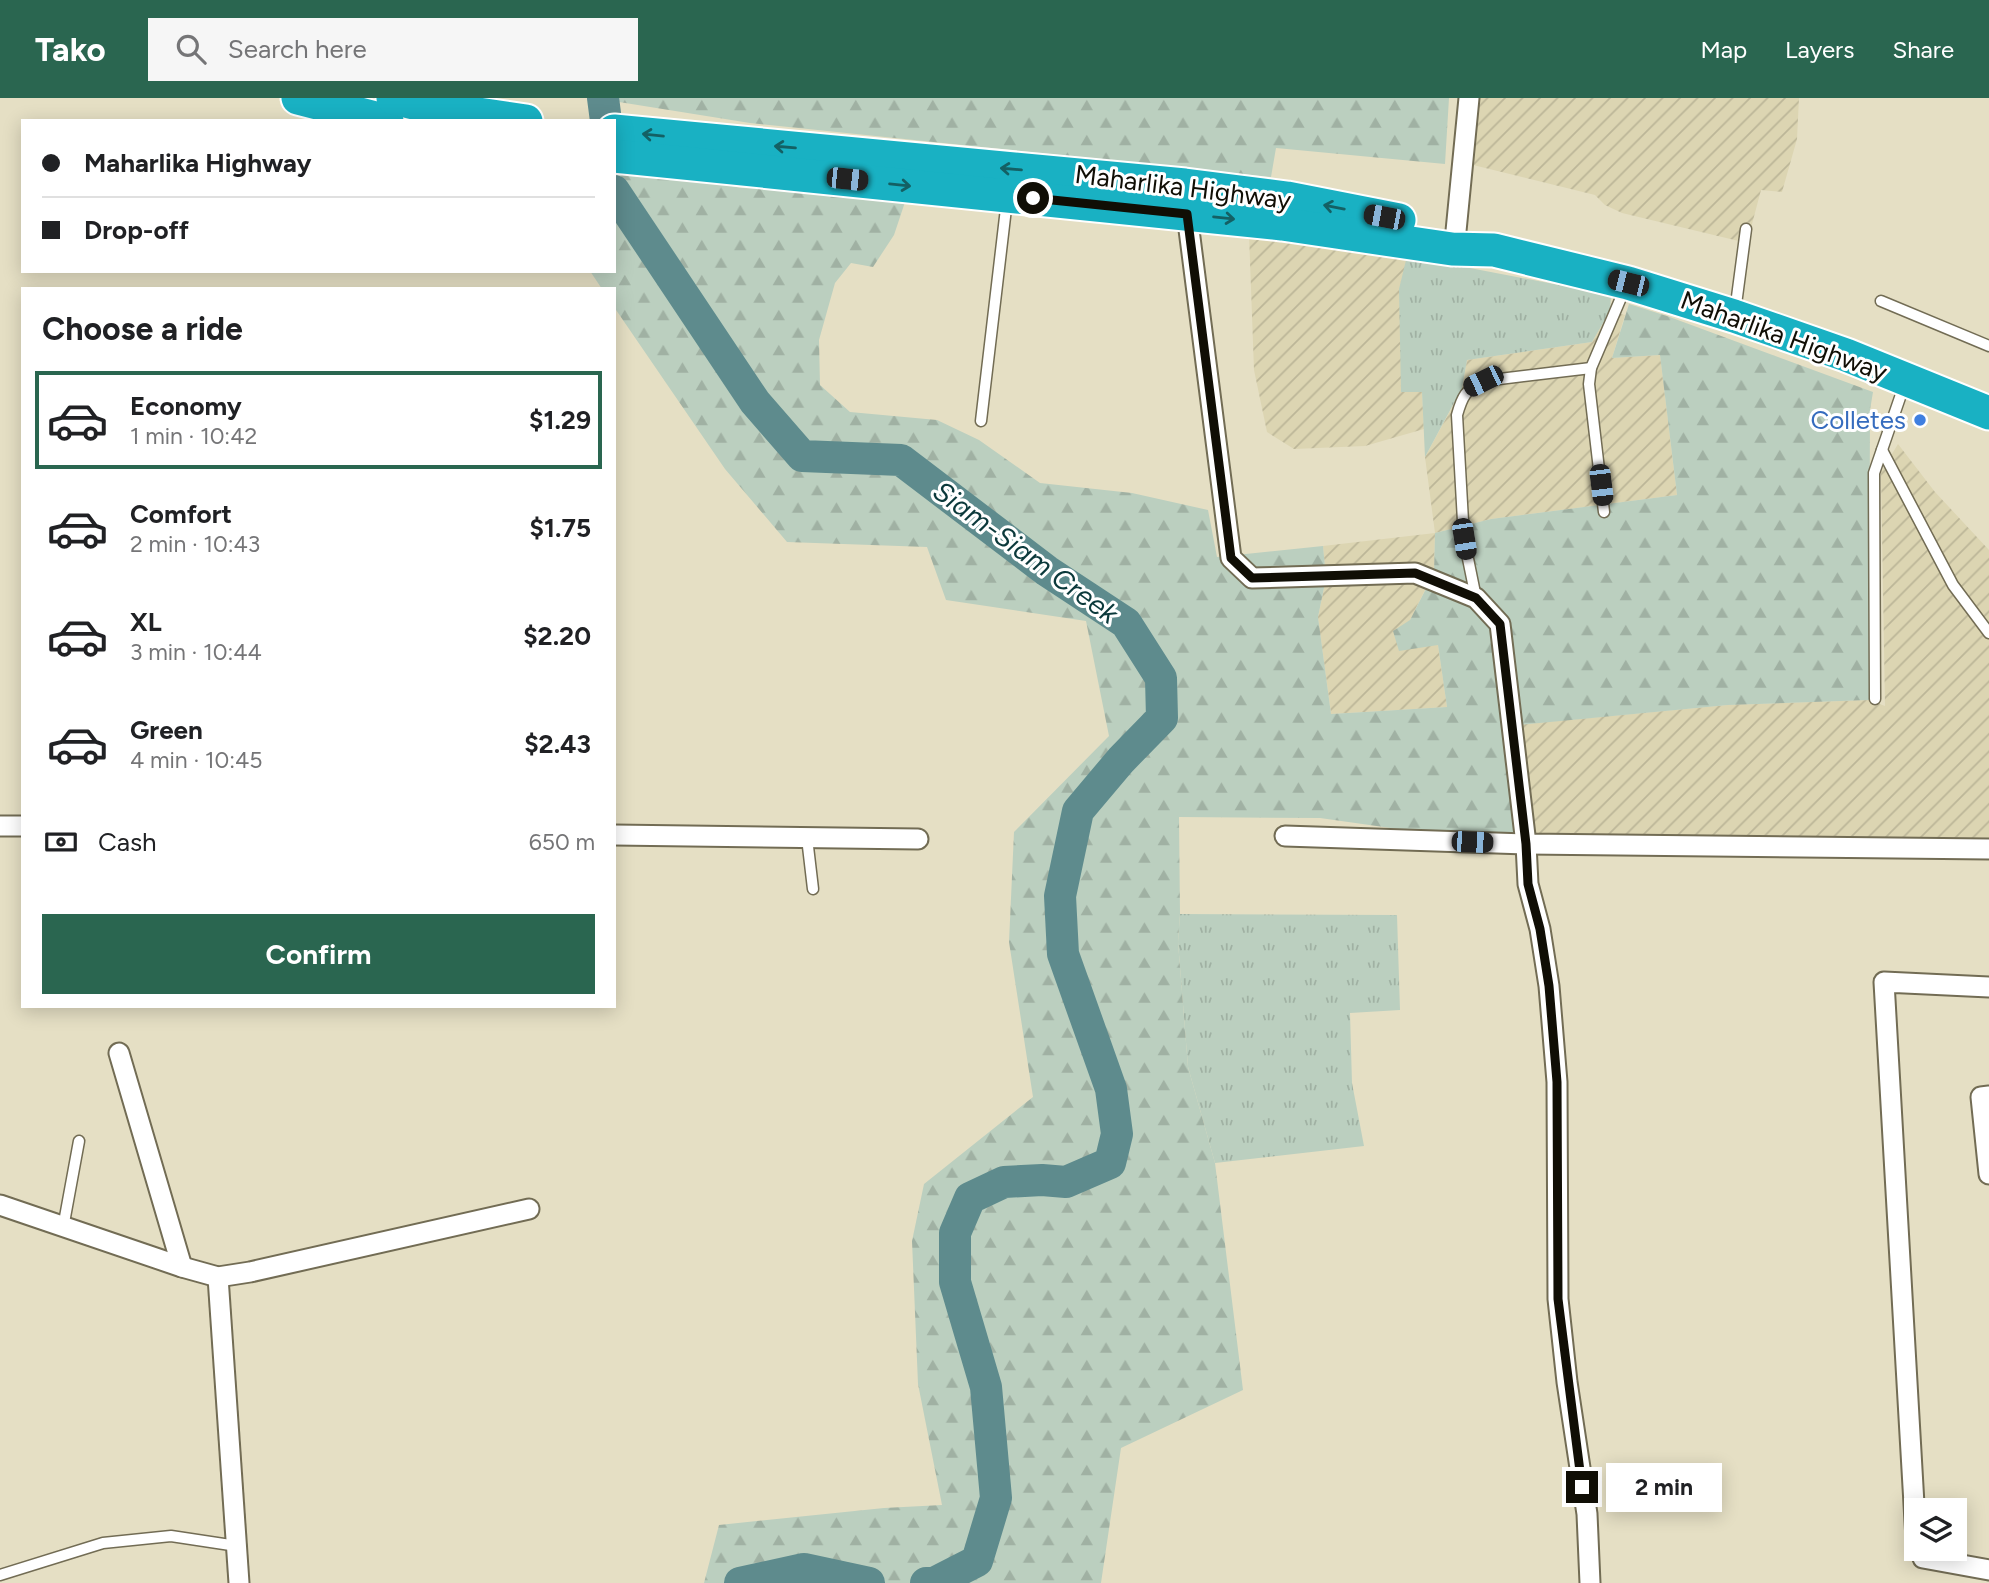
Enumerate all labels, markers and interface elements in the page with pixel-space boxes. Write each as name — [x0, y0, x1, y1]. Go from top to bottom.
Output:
search box — [148, 18, 638, 81]
text: Tako — [35, 30, 106, 69]
icon: search — [172, 30, 210, 68]
text: Search here — [228, 33, 367, 65]
text: Map — [1700, 35, 1747, 64]
text: Layers — [1785, 35, 1854, 64]
text: Share — [1892, 35, 1954, 64]
one-way arrow — [642, 128, 664, 141]
one-way arrow — [774, 141, 796, 154]
text: Maharlika Highway — [84, 147, 311, 179]
street label: Maharlika Highway — [1073, 158, 1293, 216]
one-way arrow — [1000, 162, 1023, 175]
car — [826, 166, 869, 192]
one-way arrow — [889, 179, 911, 192]
route start — [1017, 182, 1049, 214]
one-way arrow — [1323, 200, 1346, 214]
car — [1362, 203, 1407, 231]
one-way arrow — [1212, 212, 1235, 225]
text: Drop-off — [84, 214, 189, 246]
car — [1606, 268, 1651, 298]
street label: Maharlika Highway — [1676, 284, 1892, 388]
text: Choose a ride — [42, 310, 243, 348]
car — [1460, 362, 1507, 400]
icon: car — [46, 389, 109, 452]
text: Economy — [130, 390, 242, 422]
text: $1.29 — [529, 404, 591, 436]
place label: Colletes — [1810, 404, 1906, 436]
marker: Colletes — [1912, 412, 1928, 428]
text: 1 min · 10:42 — [130, 422, 257, 450]
car — [1589, 463, 1614, 507]
water label: Siam-Siam Creek — [927, 473, 1126, 631]
icon: car — [46, 497, 109, 560]
text: Comfort — [130, 498, 232, 530]
text: $1.75 — [530, 512, 591, 544]
car — [1451, 517, 1478, 561]
text: 2 min · 10:43 — [130, 530, 260, 558]
icon: car — [46, 605, 109, 668]
text: XL — [130, 606, 162, 638]
text: $2.20 — [523, 620, 591, 652]
text: 3 min · 10:44 — [130, 638, 262, 666]
icon: car — [46, 713, 109, 776]
text: Green — [130, 714, 203, 746]
text: $2.43 — [524, 728, 591, 760]
text: 4 min · 10:45 — [130, 746, 262, 774]
icon: cash — [42, 823, 80, 861]
text: Cash — [98, 826, 157, 858]
text: 650 m — [529, 828, 595, 856]
car — [1451, 831, 1494, 853]
button: Confirm — [42, 914, 595, 994]
callout: 2 min — [1606, 1462, 1722, 1512]
route end — [1566, 1471, 1598, 1503]
text: 2 min — [1635, 1473, 1693, 1501]
map controls — [1904, 1498, 1967, 1561]
button: layers — [1904, 1498, 1967, 1561]

